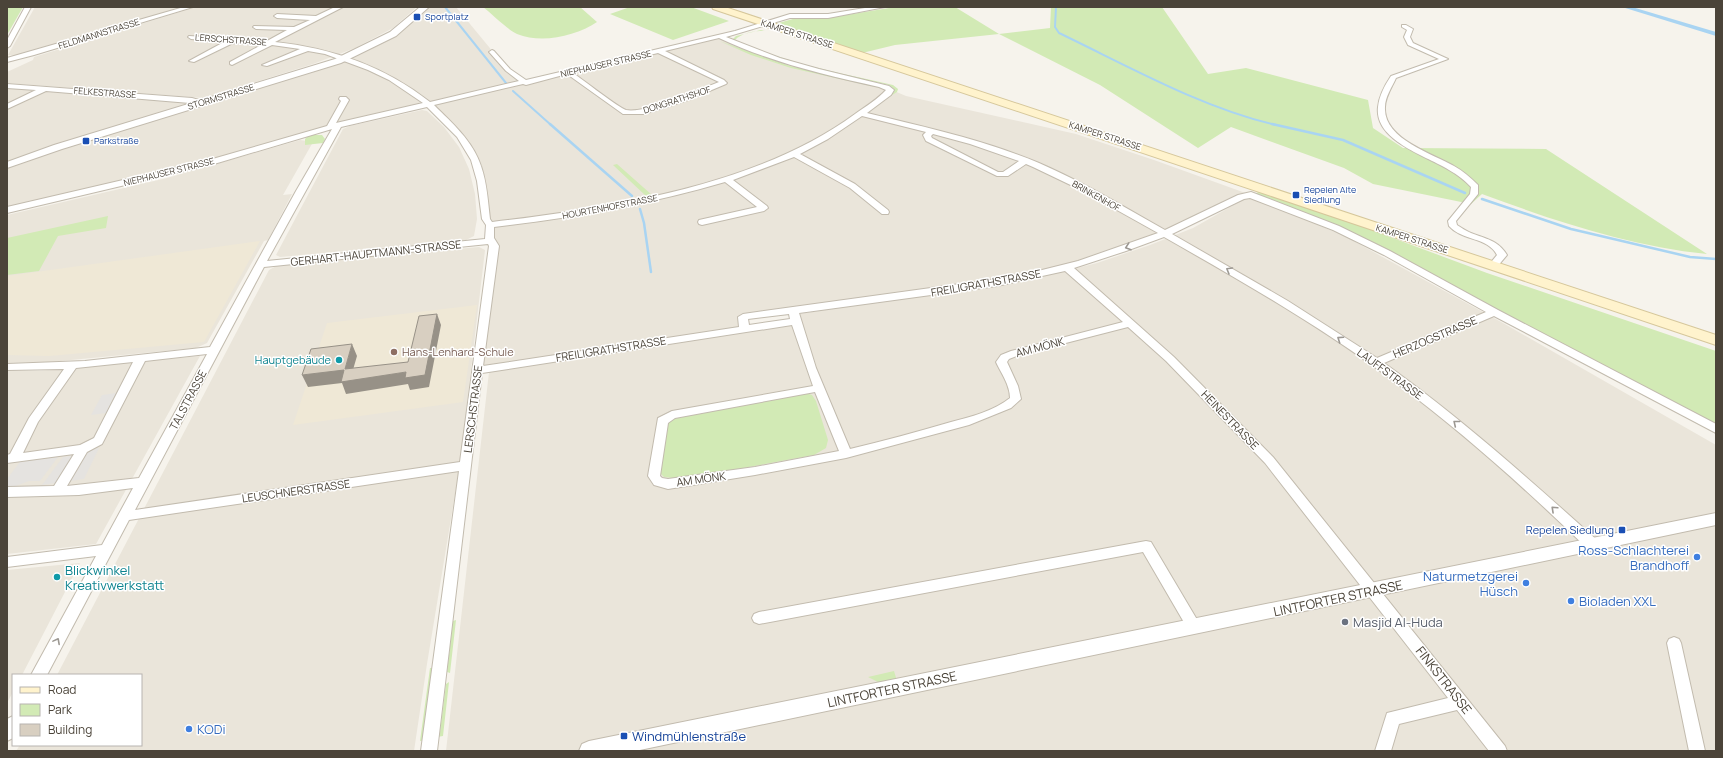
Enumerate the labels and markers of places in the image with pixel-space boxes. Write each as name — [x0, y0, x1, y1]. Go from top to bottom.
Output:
place label: Sportplatz — [425, 10, 469, 23]
marker: Sportplatz — [412, 12, 422, 22]
place label: Parkstraße — [94, 134, 139, 147]
marker: Parkstraße — [81, 136, 91, 146]
place label: Repelen Alte Siedlung — [1304, 183, 1356, 206]
marker: Repelen Alte Siedlung — [1291, 190, 1301, 200]
place label: Hans-Lenhard-Schule — [402, 344, 514, 359]
marker: Hans-Lenhard-Schule — [389, 347, 399, 357]
place label: Hauptgebäude — [255, 352, 332, 367]
marker: Hauptgebäude — [334, 355, 344, 365]
place label: Repelen Siedlung — [1526, 522, 1614, 537]
marker: Repelen Siedlung — [1617, 525, 1627, 535]
place label: Ross-Schlachterei Brandhoff — [1578, 541, 1689, 574]
marker: Ross-Schlachterei Brandhoff — [1692, 552, 1702, 562]
place label: Blickwinkel Kreativwerkstatt — [65, 561, 164, 594]
place label: Naturmetzgerei Hüsch — [1423, 567, 1518, 600]
marker: Blickwinkel Kreativwerkstatt — [52, 572, 62, 582]
marker: Naturmetzgerei Hüsch — [1521, 578, 1531, 588]
place label: Bioladen XXL — [1579, 592, 1656, 610]
marker: Bioladen XXL — [1566, 596, 1576, 606]
place label: Masjid Al-Huda — [1353, 613, 1443, 631]
marker: Masjid Al-Huda — [1340, 617, 1350, 627]
place label: KODi — [197, 720, 225, 738]
marker: KODi — [184, 724, 194, 734]
place label: Windmühlenstraße — [632, 727, 746, 745]
marker: Windmühlenstraße — [619, 731, 629, 741]

